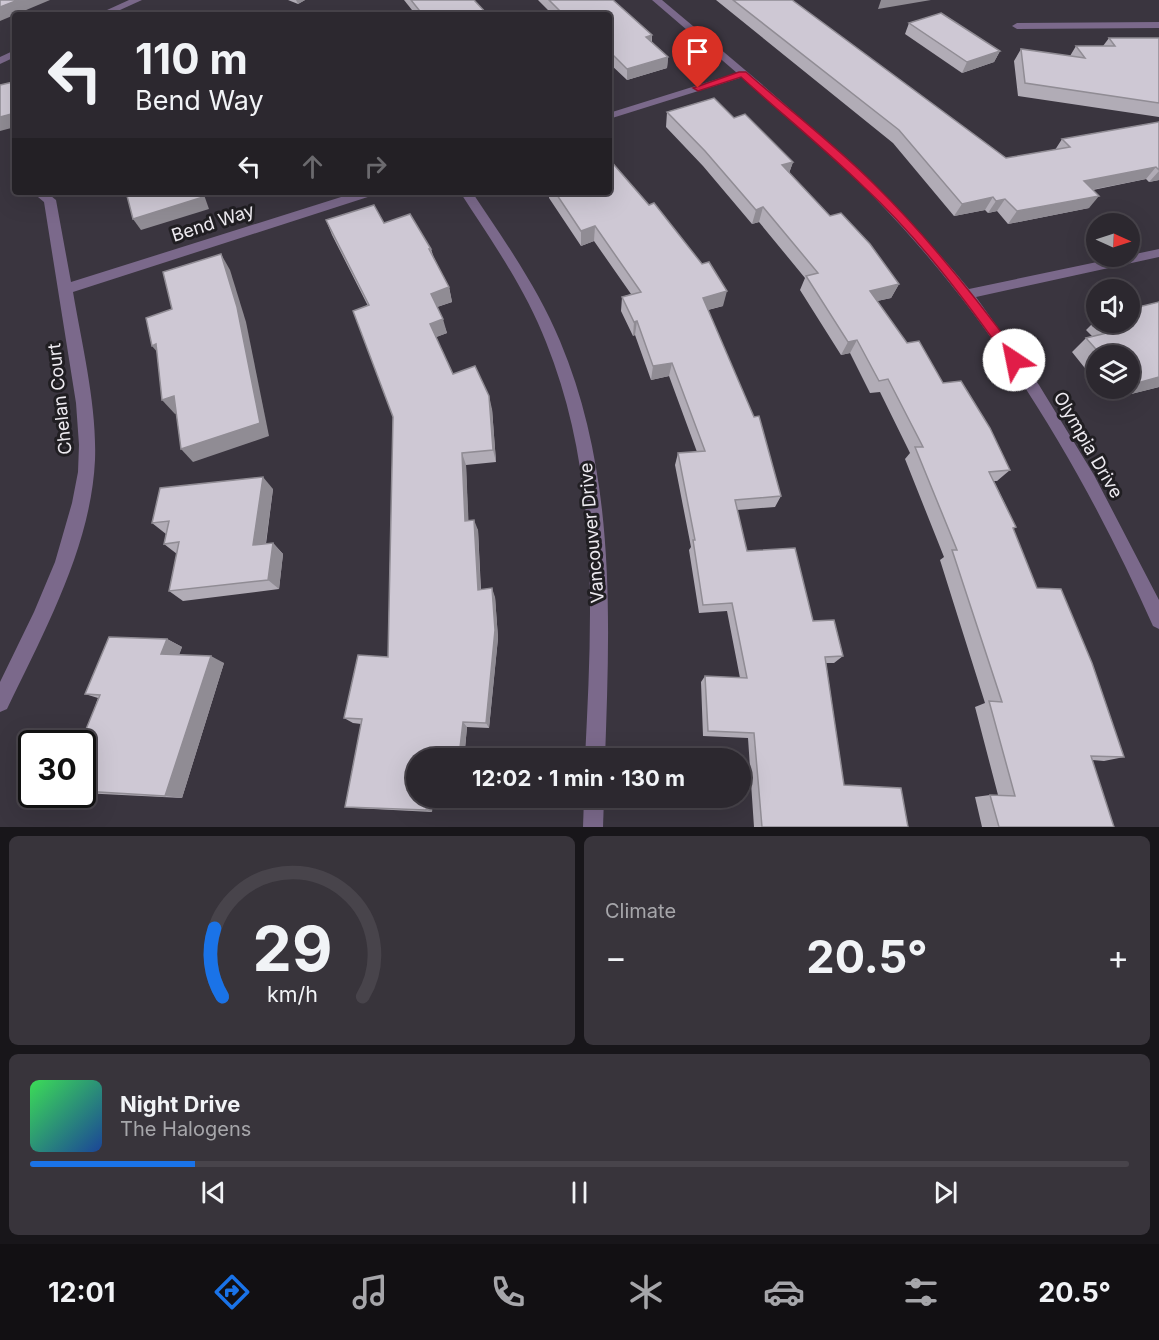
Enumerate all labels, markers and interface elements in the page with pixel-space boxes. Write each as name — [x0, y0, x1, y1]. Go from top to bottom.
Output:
pin — [672, 26, 723, 88]
text: 110 m — [135, 33, 248, 84]
icon: arrive — [681, 35, 714, 68]
icon: left — [36, 36, 114, 114]
text: Bend Way — [135, 84, 264, 117]
icon: left — [233, 150, 266, 183]
icon: ahead — [296, 150, 329, 183]
icon: right — [359, 150, 392, 183]
street label: Bend Way — [169, 199, 257, 246]
north arrow — [1086, 213, 1140, 267]
map controls — [1086, 213, 1140, 399]
button: sound — [1086, 279, 1140, 333]
position arrow — [982, 328, 1046, 392]
street label: Chelan Court — [43, 342, 76, 456]
button: layers — [1086, 345, 1140, 399]
street label: Olympia Drive — [1050, 388, 1127, 502]
street label: Vancouver Drive — [575, 462, 608, 604]
speed limit sign: 30 — [18, 730, 96, 808]
text: 12:02 · 1 min · 130 m — [472, 765, 685, 791]
text: Climate — [605, 899, 676, 923]
text: 29 — [252, 911, 332, 986]
text: 20.5° — [806, 929, 928, 984]
text: − — [605, 937, 627, 977]
text: + — [1107, 937, 1129, 977]
text: km/h — [267, 982, 317, 1008]
text: Night Drive — [120, 1091, 240, 1117]
text: The Halogens — [120, 1117, 251, 1141]
icon: previous — [197, 1176, 230, 1209]
icon: pause — [563, 1176, 596, 1209]
icon: next — [929, 1176, 962, 1209]
icon: directions — [211, 1271, 253, 1313]
icon: music — [349, 1271, 391, 1313]
icon: phone — [487, 1271, 529, 1313]
icon: climate — [625, 1271, 667, 1313]
icon: car — [763, 1271, 805, 1313]
icon: filters — [900, 1271, 942, 1313]
text: 12:01 — [48, 1276, 115, 1309]
text: 20.5° — [1038, 1276, 1111, 1309]

